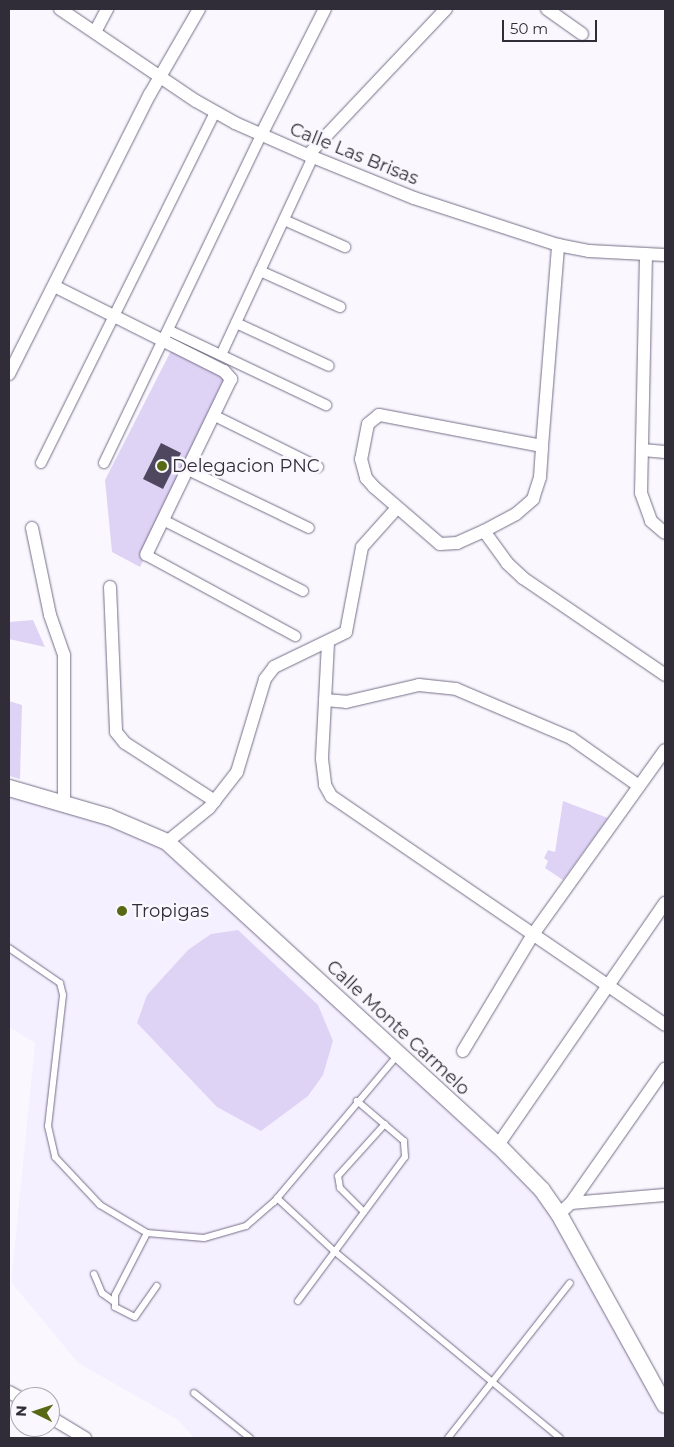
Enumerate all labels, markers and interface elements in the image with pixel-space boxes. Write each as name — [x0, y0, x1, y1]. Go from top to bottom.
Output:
scale bar — [504, 10, 599, 42]
text: 50 m — [510, 19, 548, 38]
street label: Calle Las Brisas — [286, 118, 422, 190]
place label: Delegacion PNC — [172, 455, 320, 477]
marker: Delegacion PNC — [156, 460, 168, 472]
place label: Tropigas — [132, 900, 209, 922]
marker: Tropigas — [116, 905, 128, 917]
street label: Calle Monte Carmelo — [322, 956, 474, 1100]
north arrow — [10, 1387, 60, 1437]
text: N — [12, 1405, 30, 1417]

